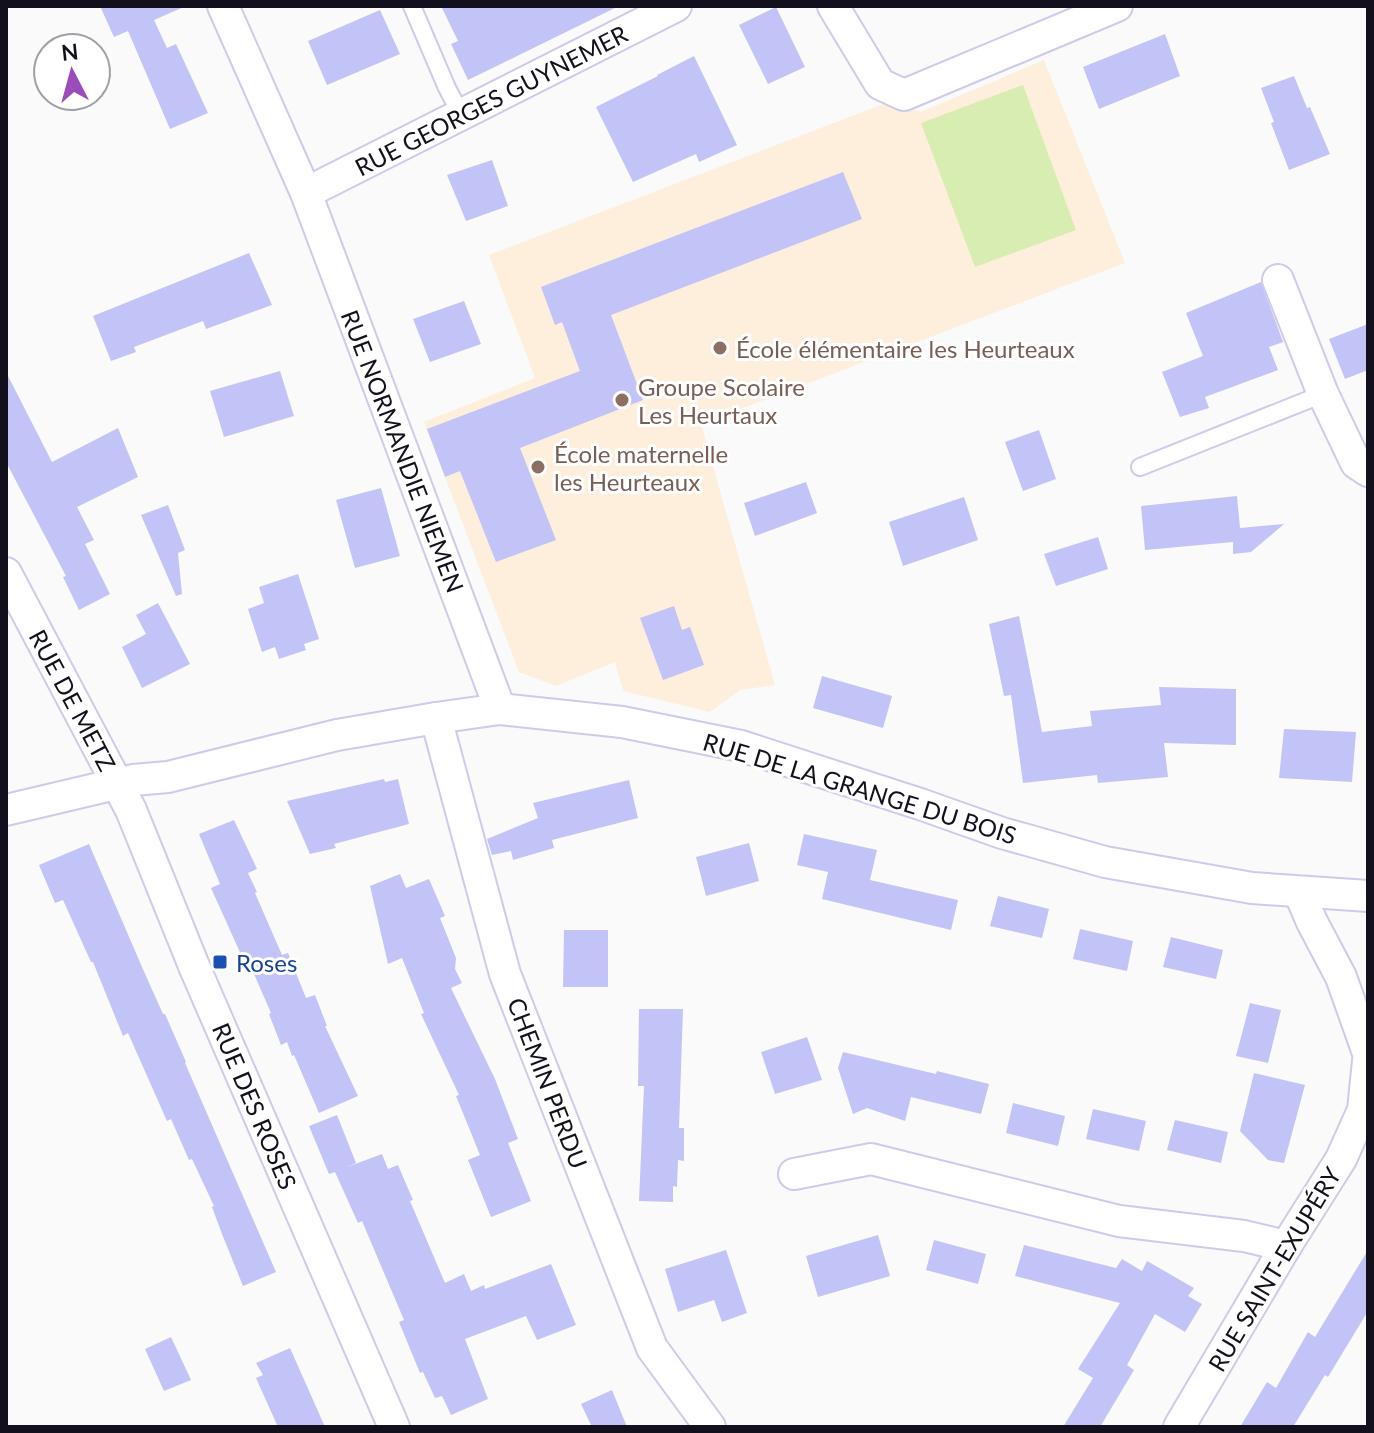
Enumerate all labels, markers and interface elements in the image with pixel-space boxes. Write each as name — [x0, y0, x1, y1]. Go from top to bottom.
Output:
street label: RUE GEORGES GUYNEMER — [350, 19, 632, 181]
north arrow — [32, 32, 112, 112]
text: N — [60, 37, 80, 66]
street label: RUE NORMANDIE NIEMEN — [336, 306, 470, 596]
place label: École élémentaire les Heurteaux — [736, 334, 1075, 363]
marker: École élémentaire les Heurteaux — [711, 339, 729, 357]
place label: Groupe Scolaire Les Heurtaux — [638, 372, 805, 429]
marker: Groupe Scolaire Les Heurtaux — [613, 391, 631, 409]
place label: École maternelle les Heurteaux — [554, 439, 728, 496]
marker: École maternelle les Heurteaux — [529, 458, 547, 476]
street label: RUE DE METZ — [24, 624, 122, 776]
street label: RUE DE LA GRANGE DU BOIS — [700, 726, 1020, 850]
place label: Roses — [236, 948, 297, 977]
marker: Roses — [211, 953, 229, 971]
street label: CHEMIN PERDU — [502, 993, 594, 1173]
street label: RUE DES ROSES — [207, 1018, 303, 1194]
street label: RUE SAINT-EXUPÉRY — [1202, 1162, 1346, 1376]

